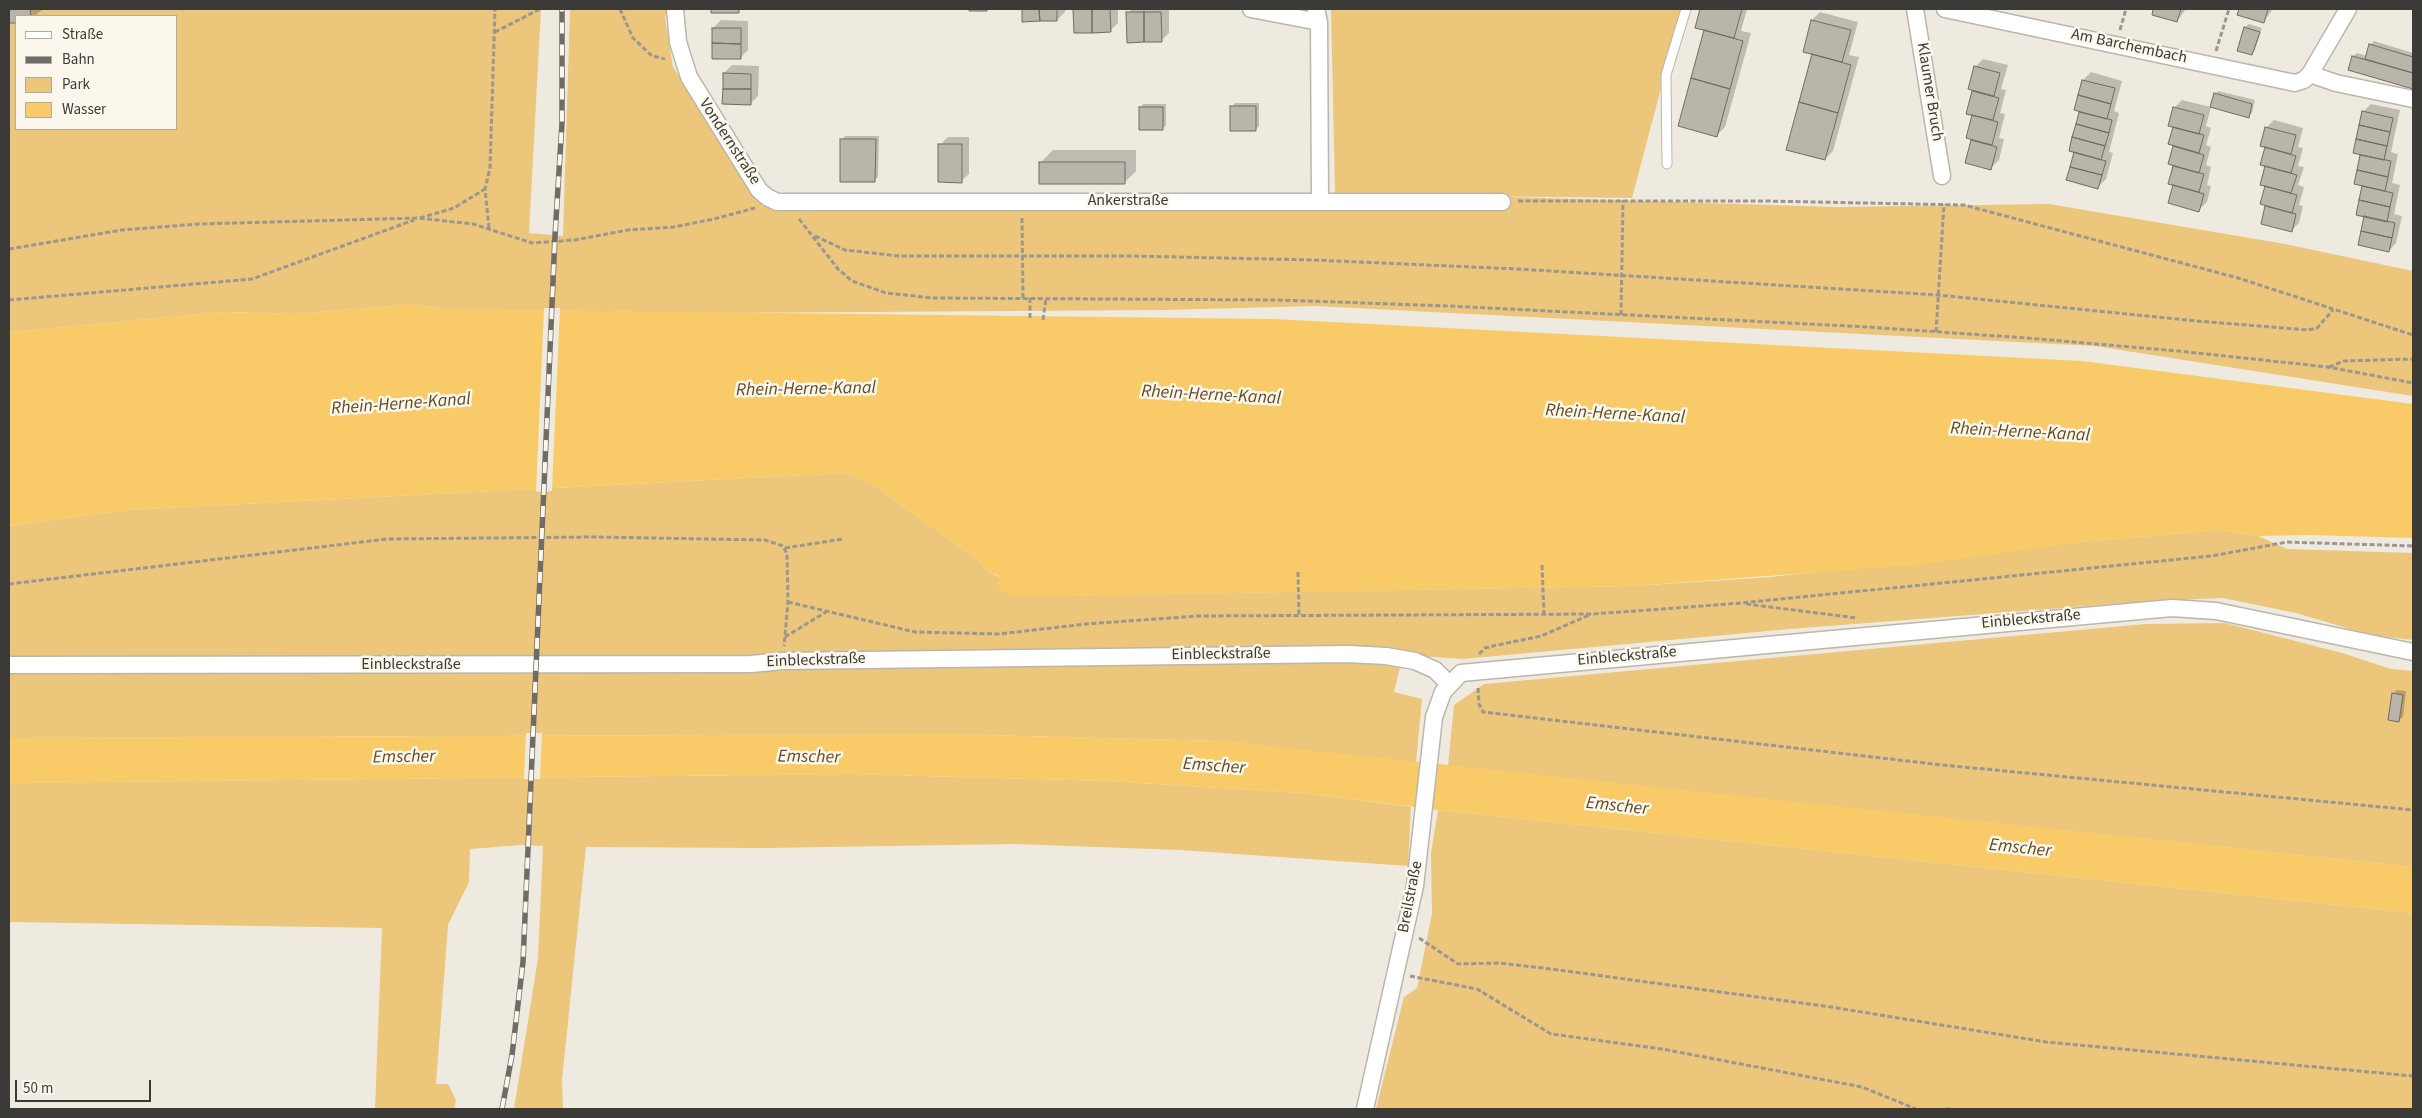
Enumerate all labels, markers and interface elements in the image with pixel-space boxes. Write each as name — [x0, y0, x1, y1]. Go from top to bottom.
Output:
legend — [15, 15, 178, 130]
text: Straße — [62, 24, 103, 45]
street label: Am Barchembach — [2069, 25, 2189, 69]
street label: Klaumer Bruch — [1912, 41, 1946, 143]
text: Bahn — [62, 49, 95, 70]
text: Park — [62, 74, 90, 95]
street label: Vondernstraße — [694, 95, 764, 189]
text: Wasser — [62, 99, 106, 120]
street label: Ankerstraße — [1088, 191, 1168, 211]
water label: Rhein-Herne-Kanal — [736, 378, 876, 402]
water label: Rhein-Herne-Kanal — [1141, 382, 1281, 410]
water label: Rhein-Herne-Kanal — [330, 389, 472, 421]
water label: Rhein-Herne-Kanal — [1545, 401, 1685, 429]
water label: Rhein-Herne-Kanal — [1950, 419, 2090, 447]
street label: Einbleckstraße — [1981, 606, 2081, 634]
street label: Einbleckstraße — [1577, 643, 1677, 671]
street label: Einbleckstraße — [1171, 645, 1271, 665]
street label: Einbleckstraße — [766, 650, 866, 672]
street label: Einbleckstraße — [361, 655, 461, 675]
water label: Emscher — [372, 747, 436, 769]
water label: Emscher — [777, 747, 841, 769]
water label: Emscher — [1182, 754, 1246, 780]
water label: Emscher — [1585, 793, 1649, 821]
water label: Emscher — [1988, 835, 2052, 863]
street label: Breilstraße — [1395, 859, 1427, 935]
scale bar — [18, 1070, 154, 1102]
text: 50 m — [23, 1078, 53, 1099]

